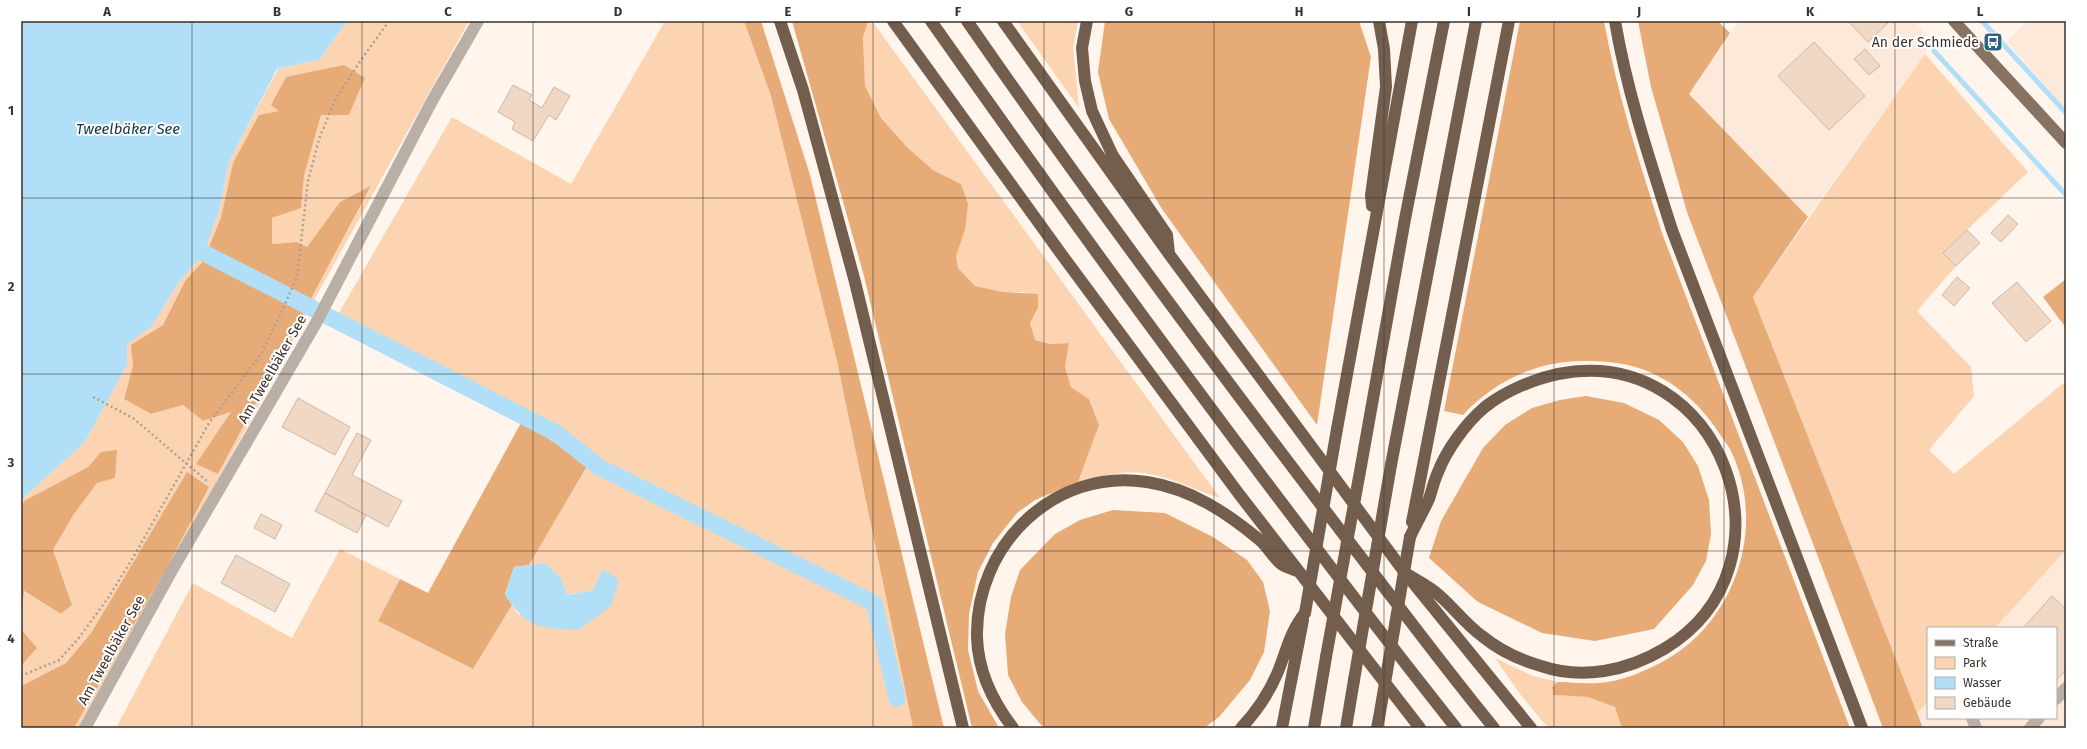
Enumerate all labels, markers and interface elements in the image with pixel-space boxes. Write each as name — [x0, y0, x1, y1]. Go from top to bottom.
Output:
text: A — [102, 4, 111, 19]
text: B — [273, 4, 281, 19]
text: C — [444, 4, 452, 19]
text: D — [614, 4, 623, 19]
text: E — [785, 4, 792, 19]
text: F — [955, 4, 962, 19]
text: G — [1125, 4, 1133, 19]
text: H — [1295, 4, 1303, 19]
text: I — [1467, 4, 1471, 19]
text: J — [1636, 4, 1641, 19]
text: K — [1806, 4, 1815, 19]
text: L — [1977, 4, 1984, 19]
bus stop icon: An der Schmiede — [1982, 31, 2004, 53]
place label: An der Schmiede — [1872, 34, 1979, 51]
text: 1 — [8, 103, 14, 118]
water label: Tweelbäker See — [76, 120, 180, 138]
text: 2 — [8, 279, 15, 294]
street label: Am Tweelbäker See — [234, 312, 310, 427]
text: 3 — [7, 455, 15, 470]
street label: Am Tweelbäker See — [74, 593, 149, 708]
legend — [1927, 627, 2057, 719]
text: 4 — [7, 631, 15, 646]
text: Straße — [1963, 636, 1998, 650]
text: Park — [1963, 656, 1987, 670]
text: Wasser — [1963, 676, 2002, 690]
text: Gebäude — [1963, 696, 2011, 710]

